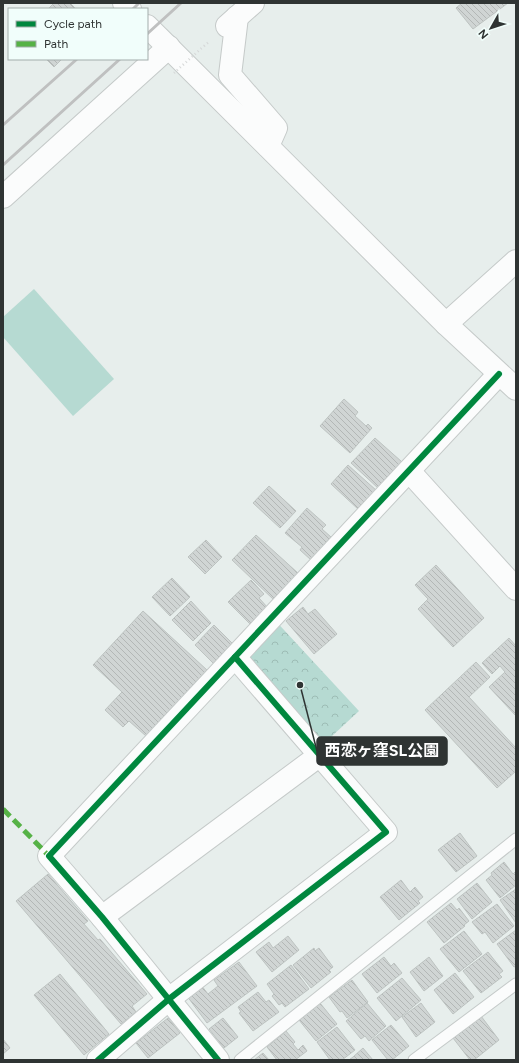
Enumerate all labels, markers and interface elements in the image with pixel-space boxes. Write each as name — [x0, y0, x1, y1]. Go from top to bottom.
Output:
legend — [8, 8, 148, 60]
north arrow — [471, 8, 511, 48]
text: Cycle path — [44, 17, 102, 31]
text: N — [476, 27, 491, 41]
text: Path — [44, 37, 68, 51]
callout: 西恋ヶ窪SL公園 — [317, 737, 447, 765]
text: 西恋ヶ窪SL公園 — [325, 741, 439, 760]

